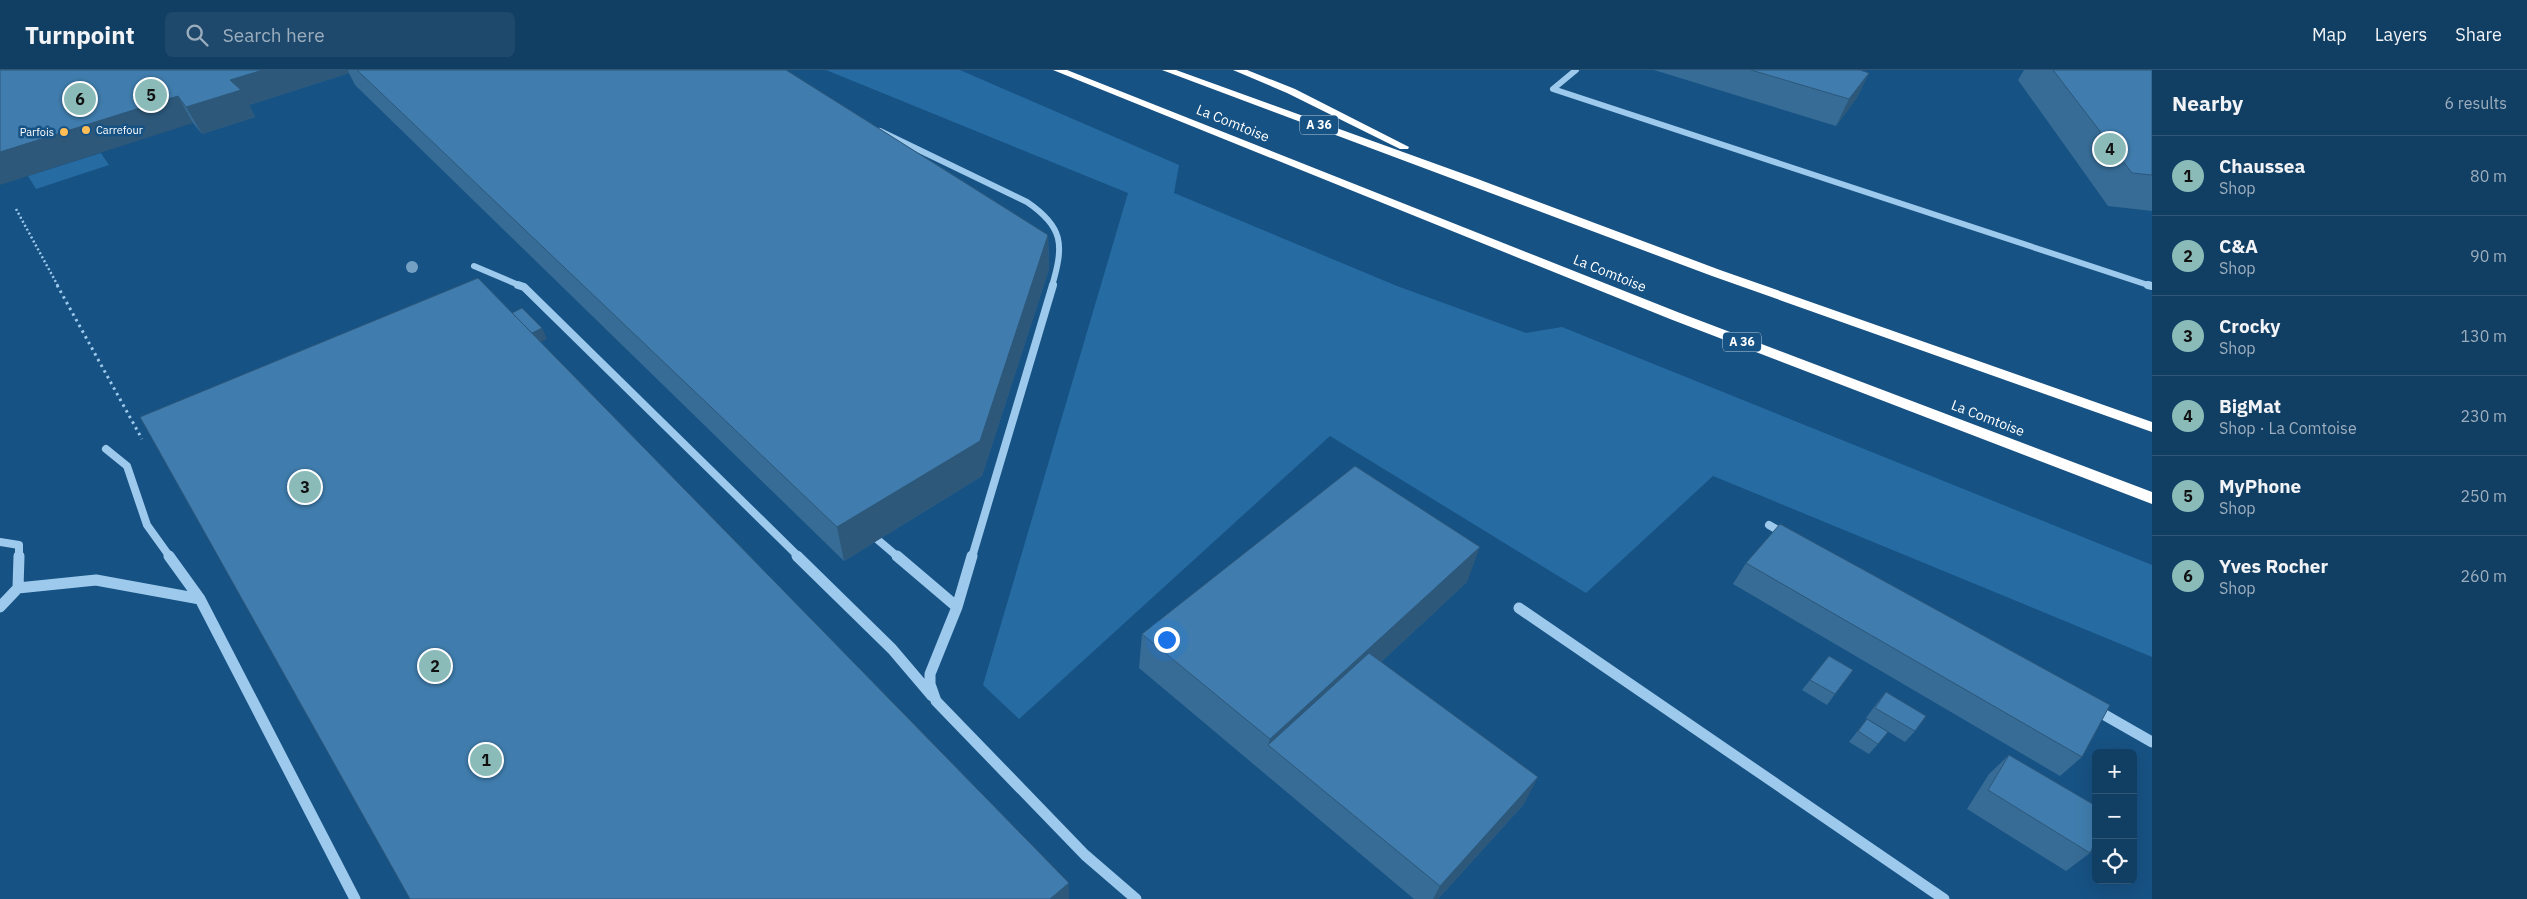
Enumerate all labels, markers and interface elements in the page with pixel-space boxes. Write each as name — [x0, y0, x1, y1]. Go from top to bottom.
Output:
search box — [165, 12, 515, 57]
text: Turnpoint — [25, 19, 135, 51]
icon: search — [183, 21, 211, 49]
text: Search here — [223, 23, 325, 47]
text: Map — [2312, 23, 2347, 46]
text: Layers — [2375, 23, 2427, 46]
text: Share — [2455, 23, 2502, 46]
pin: 5 — [135, 76, 167, 114]
pin: 6 — [64, 80, 96, 118]
text: Nearby — [2172, 89, 2243, 117]
text: 6 results — [2444, 93, 2507, 113]
street label: La Comtoise — [1194, 100, 1272, 146]
road number: A 36 — [1300, 116, 1338, 134]
place label: Carrefour — [96, 123, 143, 137]
marker: Carrefour — [80, 124, 92, 136]
place label: Parfois — [20, 125, 54, 139]
marker: Parfois — [58, 126, 70, 138]
pin: 4 — [2094, 130, 2126, 168]
text: Chaussea — [2219, 154, 2305, 178]
text: 1 — [2183, 166, 2193, 186]
text: 80 m — [2470, 166, 2507, 186]
text: Shop — [2219, 178, 2256, 198]
text: C&A — [2219, 234, 2258, 258]
text: 2 — [2183, 246, 2193, 266]
text: 90 m — [2470, 246, 2507, 266]
street label: La Comtoise — [1571, 250, 1649, 296]
text: Shop — [2219, 258, 2256, 278]
text: Crocky — [2219, 314, 2281, 338]
text: 3 — [2183, 326, 2193, 346]
text: 130 m — [2460, 326, 2507, 346]
road number: A 36 — [1723, 332, 1761, 352]
text: Shop — [2219, 338, 2256, 358]
text: BigMat — [2219, 394, 2281, 418]
street label: La Comtoise — [1949, 396, 2028, 440]
text: 4 — [2183, 406, 2193, 426]
text: 230 m — [2460, 406, 2507, 426]
text: Shop · La Comtoise — [2219, 418, 2357, 438]
pin: 3 — [289, 468, 321, 506]
text: MyPhone — [2219, 474, 2301, 498]
text: 5 — [2183, 486, 2193, 506]
text: 250 m — [2460, 486, 2507, 506]
text: Shop — [2219, 498, 2256, 518]
text: Yves Rocher — [2219, 554, 2328, 578]
text: 6 — [2183, 566, 2193, 586]
text: 260 m — [2460, 566, 2507, 586]
text: Shop — [2219, 578, 2256, 598]
your location — [1154, 627, 1180, 653]
pin: 2 — [419, 647, 451, 685]
pin: 1 — [470, 741, 502, 779]
map controls — [2092, 749, 2137, 884]
button: + — [2092, 749, 2137, 794]
button: − — [2092, 794, 2137, 839]
button: locate — [2092, 839, 2137, 884]

